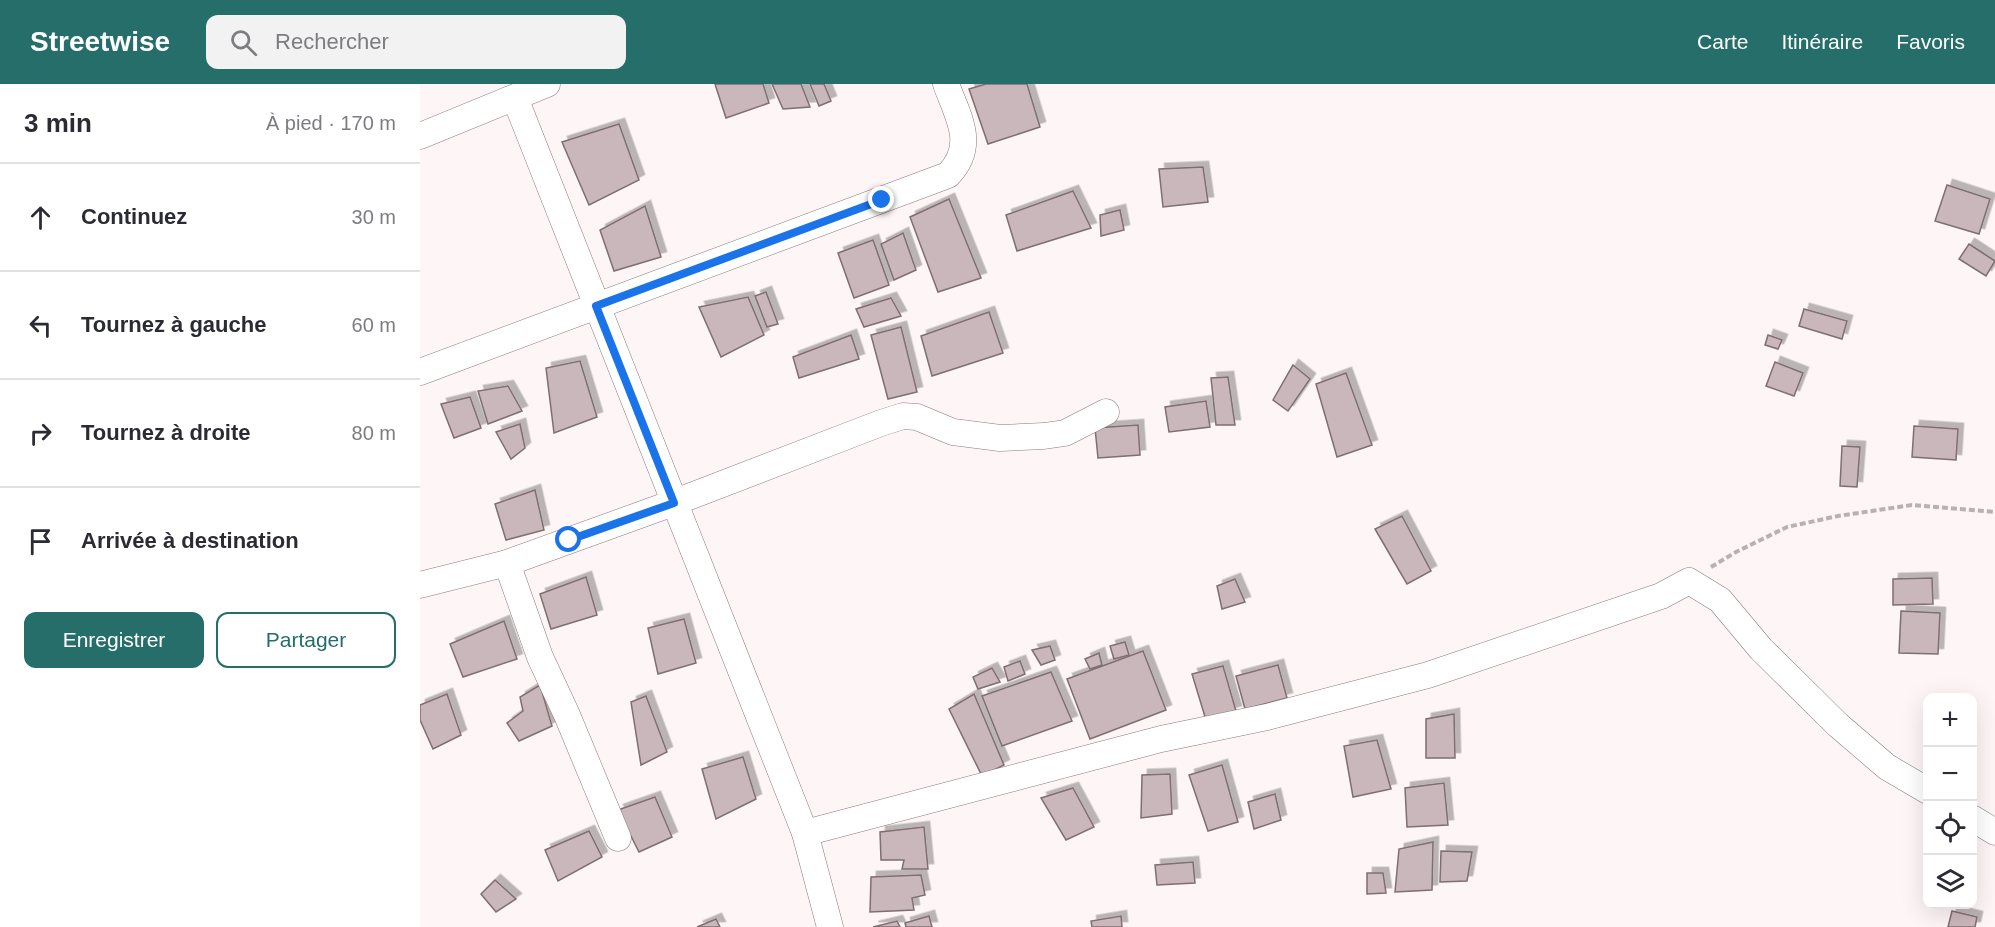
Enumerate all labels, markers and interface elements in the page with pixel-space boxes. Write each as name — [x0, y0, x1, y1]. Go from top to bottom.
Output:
search box — [206, 15, 626, 69]
text: Streetwise — [30, 26, 170, 57]
icon: search — [227, 26, 260, 59]
text: Rechercher — [275, 29, 389, 54]
text: Carte — [1697, 30, 1748, 53]
text: Itinéraire — [1781, 30, 1863, 53]
text: Favoris — [1896, 30, 1965, 53]
text: 3 min — [24, 108, 92, 138]
text: À pied · 170 m — [266, 112, 396, 134]
route end — [868, 186, 894, 212]
icon: ahead — [24, 201, 57, 234]
text: Continuez — [81, 204, 187, 229]
text: 30 m — [352, 206, 396, 228]
icon: left — [24, 309, 57, 342]
text: Tournez à gauche — [81, 312, 266, 337]
text: 60 m — [352, 314, 396, 336]
icon: right — [24, 417, 57, 450]
text: Tournez à droite — [81, 420, 251, 445]
text: 80 m — [352, 422, 396, 444]
icon: arrive — [24, 525, 57, 558]
route start — [555, 526, 581, 552]
text: Arrivée à destination — [81, 528, 299, 553]
button: Enregistrer — [24, 612, 204, 668]
button: Partager — [216, 612, 396, 668]
map controls — [1923, 693, 1977, 909]
button: + — [1923, 693, 1977, 747]
button: − — [1923, 747, 1977, 801]
button: locate — [1923, 801, 1977, 855]
button: layers — [1923, 855, 1977, 909]

